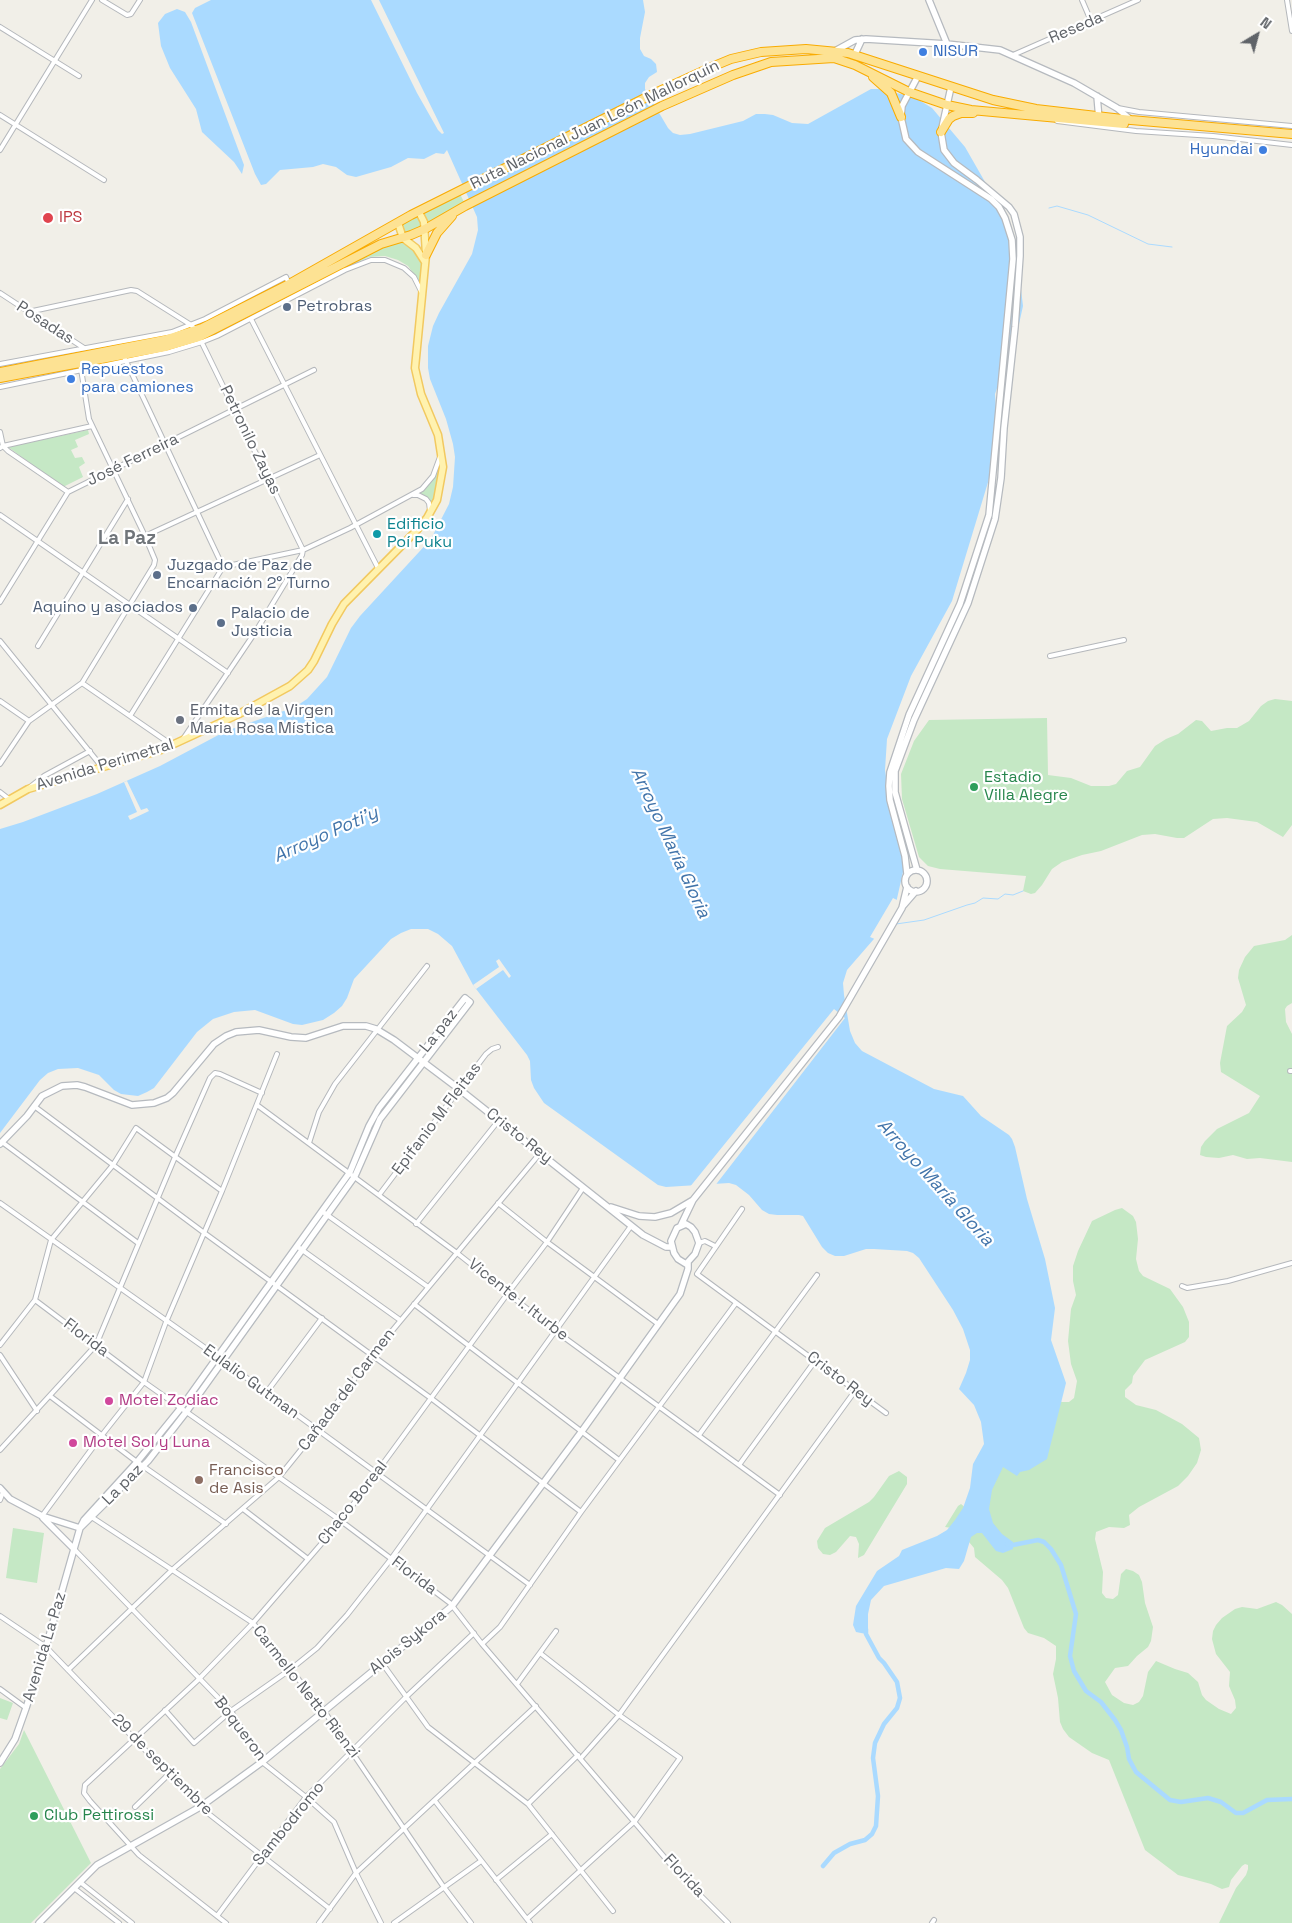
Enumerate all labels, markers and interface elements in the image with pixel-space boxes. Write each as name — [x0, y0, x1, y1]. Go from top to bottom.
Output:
street label: Reseda — [1046, 8, 1106, 48]
north arrow — [1232, 10, 1282, 60]
text: N — [1257, 13, 1275, 33]
place label: NISUR — [933, 42, 978, 62]
marker: NISUR — [917, 46, 929, 58]
street label: Ruta Nacional Juan León Mallorquín — [467, 56, 723, 194]
place label: Hyundai — [1190, 140, 1253, 160]
marker: Hyundai — [1257, 144, 1269, 156]
place label: IPS — [59, 208, 82, 228]
marker: IPS — [41, 211, 55, 225]
street label: Posadas — [13, 297, 77, 349]
place label: Petrobras — [297, 297, 372, 317]
marker: Petrobras — [281, 301, 293, 313]
place label: Repuestos para camiones — [81, 360, 194, 398]
marker: Repuestos para camiones — [65, 373, 77, 385]
street label: Petronilo Zayas — [215, 382, 285, 498]
street label: José Ferreira — [84, 430, 182, 490]
place label: Edificio Poí Puku — [387, 515, 452, 553]
district label: La Paz — [98, 528, 156, 550]
marker: Edificio Poí Puku — [371, 528, 383, 540]
place label: Juzgado de Paz de Encarnación 2° Turno — [167, 556, 330, 594]
marker: Juzgado de Paz de Encarnación 2° Turno — [151, 569, 163, 581]
place label: Aquino y asociados — [33, 598, 183, 618]
marker: Aquino y asociados — [187, 602, 199, 614]
place label: Palacio de Justicia — [231, 604, 310, 642]
marker: Palacio de Justicia — [215, 617, 227, 629]
place label: Ermita de la Virgen Maria Rosa Mística — [190, 701, 334, 739]
marker: Ermita de la Virgen Maria Rosa Mística — [174, 714, 186, 726]
street label: Avenida Perimetral — [34, 735, 176, 795]
water label: Arroyo María Gloria — [626, 764, 714, 922]
place label: Estadio Villa Alegre — [984, 768, 1068, 806]
marker: Estadio Villa Alegre — [968, 781, 980, 793]
water label: Arroyo Poti'y — [270, 802, 382, 868]
street label: La paz — [416, 1005, 462, 1057]
street label: Epifanio M Fleitas — [388, 1059, 486, 1179]
street label: Cristo Rey — [482, 1104, 556, 1168]
water label: Arroyo María Gloria — [872, 1115, 998, 1251]
street label: Vicente I. Iturbe — [464, 1255, 572, 1345]
street label: Florida — [59, 1315, 113, 1361]
street label: Cañada del Carmen — [295, 1325, 399, 1455]
street label: Eulalio Gutman — [199, 1341, 303, 1423]
street label: Cristo Rey — [803, 1348, 877, 1410]
place label: Motel Zodiac — [119, 1391, 219, 1411]
marker: Motel Zodiac — [103, 1395, 115, 1407]
place label: Motel Sol y Luna — [83, 1433, 210, 1453]
marker: Motel Sol y Luna — [67, 1437, 79, 1449]
street label: Chaco Boreal — [314, 1457, 392, 1549]
street label: La paz — [99, 1461, 147, 1509]
place label: Francisco de Asis — [209, 1461, 284, 1499]
marker: Francisco de Asis — [193, 1474, 205, 1486]
street label: Florida — [387, 1553, 441, 1599]
street label: Avenida La Paz — [19, 1590, 71, 1704]
street label: Alois Sykora — [366, 1605, 450, 1679]
street label: Carmello Netto Rienzi — [248, 1622, 364, 1762]
street label: Boqueron — [210, 1693, 270, 1765]
street label: 29 de septiembre — [107, 1710, 217, 1820]
street label: Sambodromo — [249, 1778, 329, 1870]
place label: Club Pettirossi — [44, 1806, 154, 1826]
marker: Club Pettirossi — [28, 1810, 40, 1822]
street label: Florida — [659, 1850, 709, 1902]

